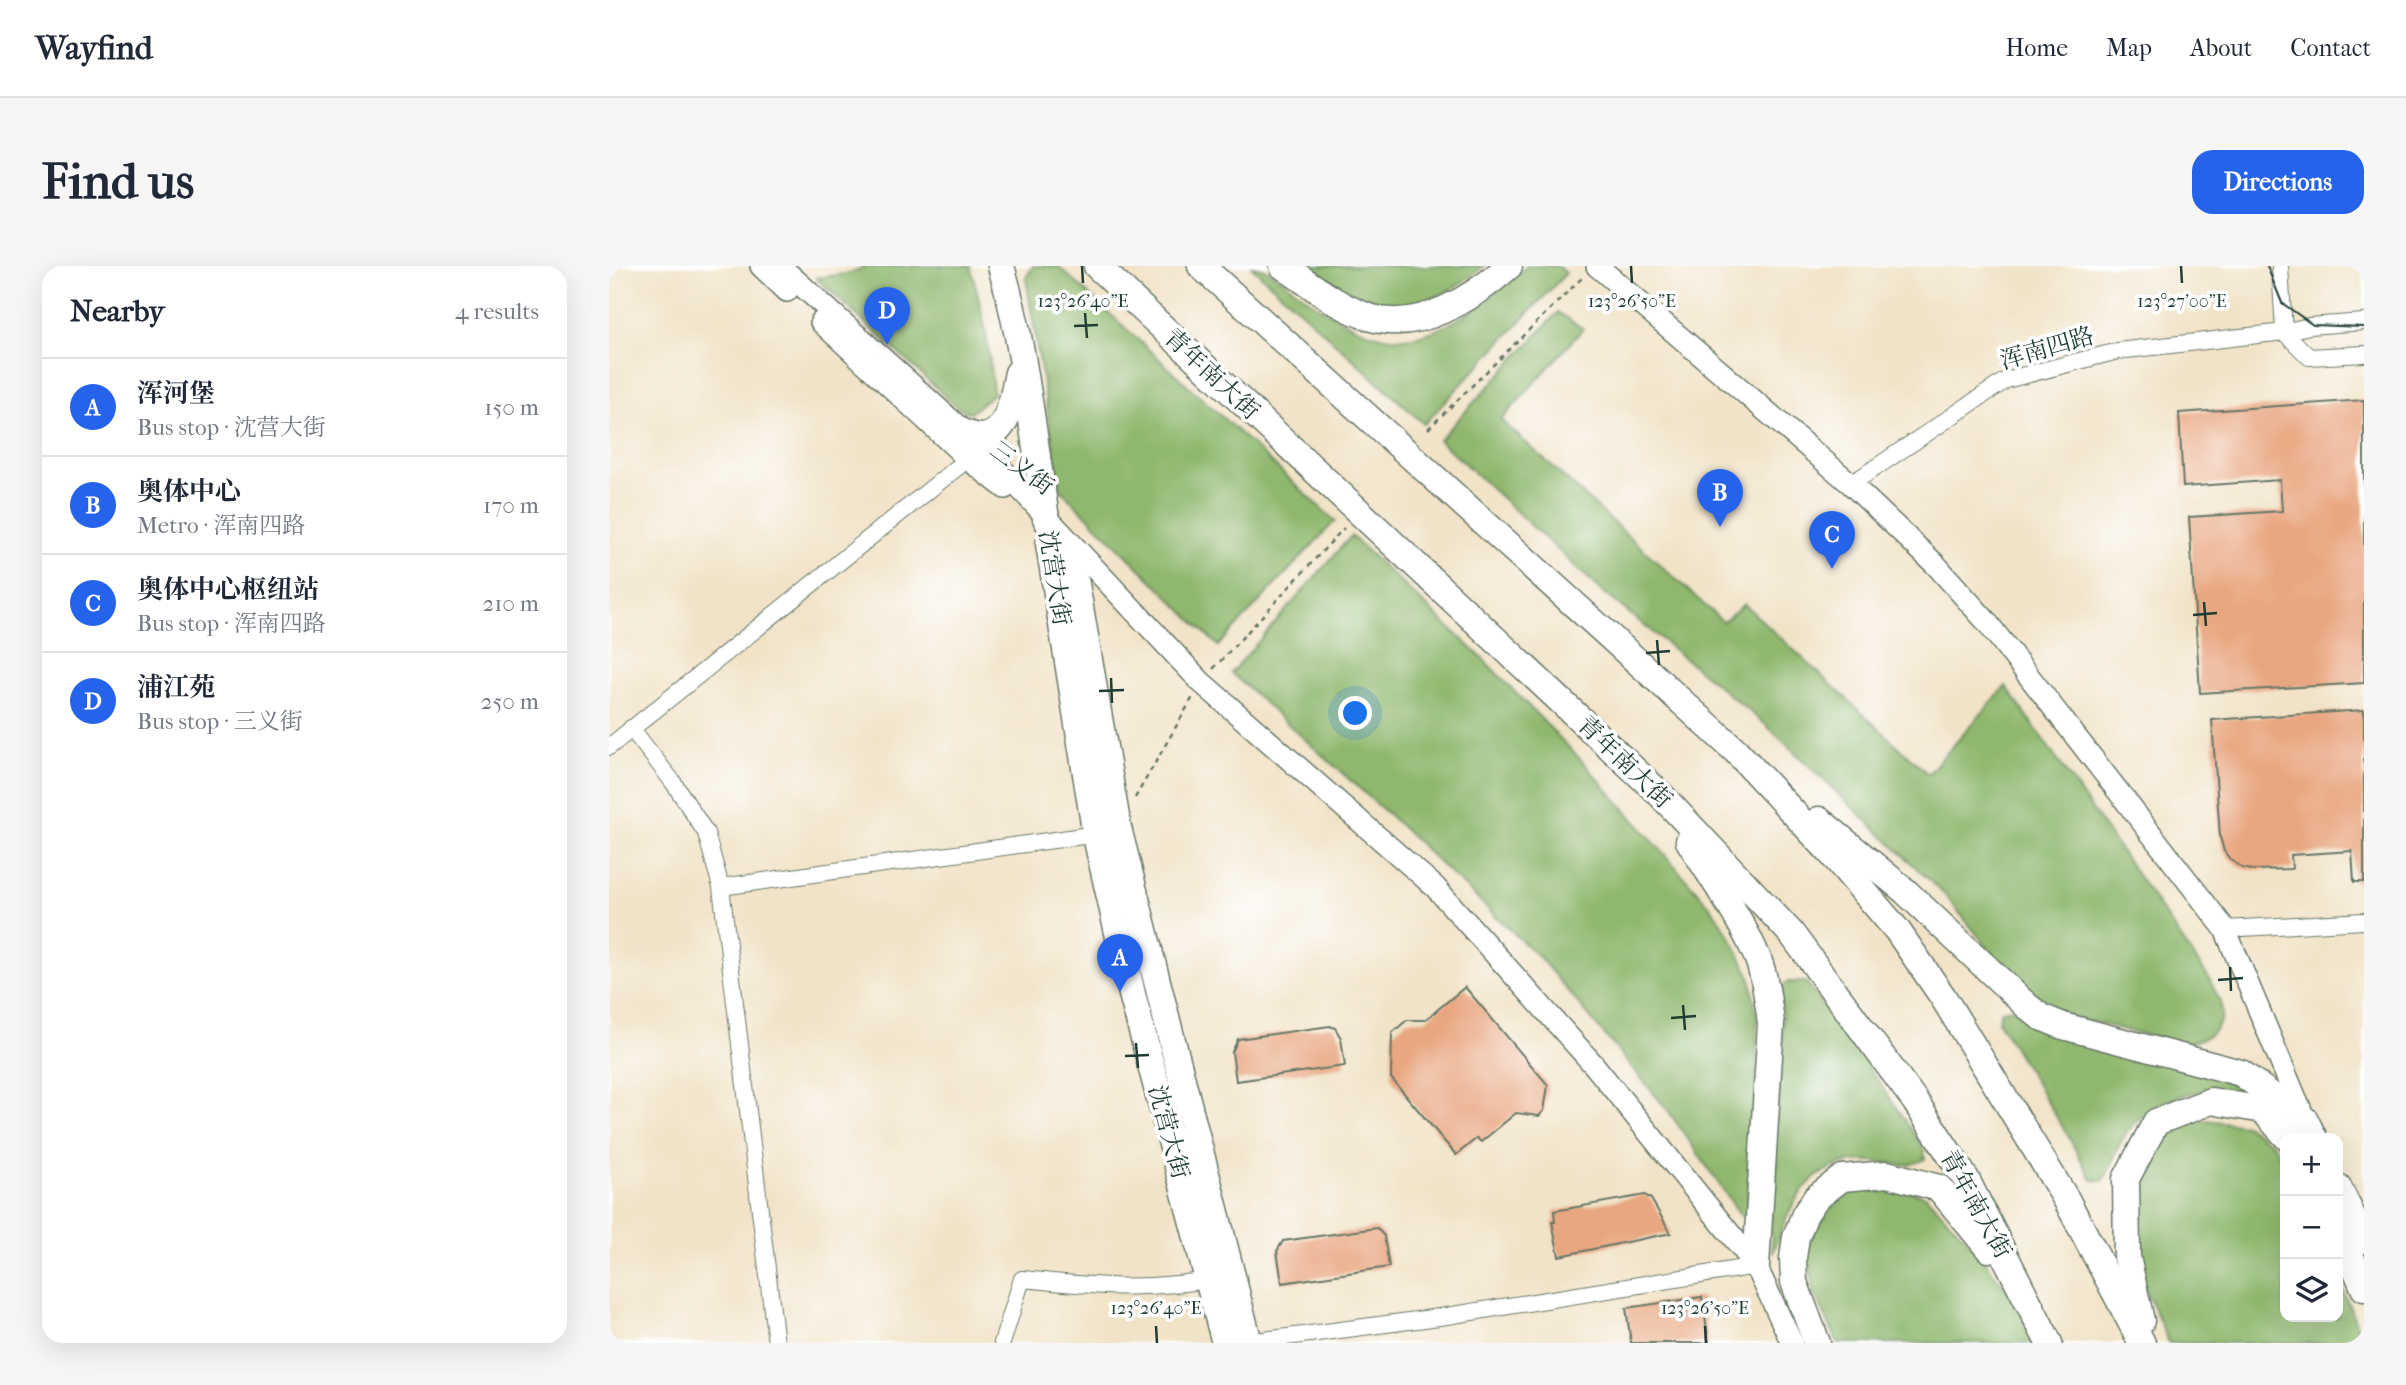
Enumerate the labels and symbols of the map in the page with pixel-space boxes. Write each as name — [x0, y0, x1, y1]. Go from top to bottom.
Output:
pin: D — [864, 287, 910, 345]
text: 123°26'40"E — [1037, 291, 1129, 312]
text: 123°26'50"E — [1588, 291, 1676, 312]
text: 123°27'00"E — [2137, 291, 2227, 312]
street label: 浑南四路 — [1997, 321, 2097, 375]
street label: 青年南大街 — [1159, 323, 1265, 425]
street label: 三义街 — [985, 435, 1059, 501]
pin: B — [1697, 469, 1743, 527]
pin: C — [1809, 511, 1855, 569]
street label: 沈营大街 — [1034, 528, 1076, 628]
your location — [1338, 696, 1372, 730]
street label: 青年南大街 — [1572, 710, 1678, 814]
pin: A — [1097, 934, 1143, 992]
street label: 沈营大街 — [1143, 1082, 1195, 1182]
street label: 青年南大街 — [1935, 1145, 2017, 1263]
text: 123°26'40"E — [1110, 1298, 1202, 1319]
text: 123°26'50"E — [1661, 1298, 1749, 1319]

